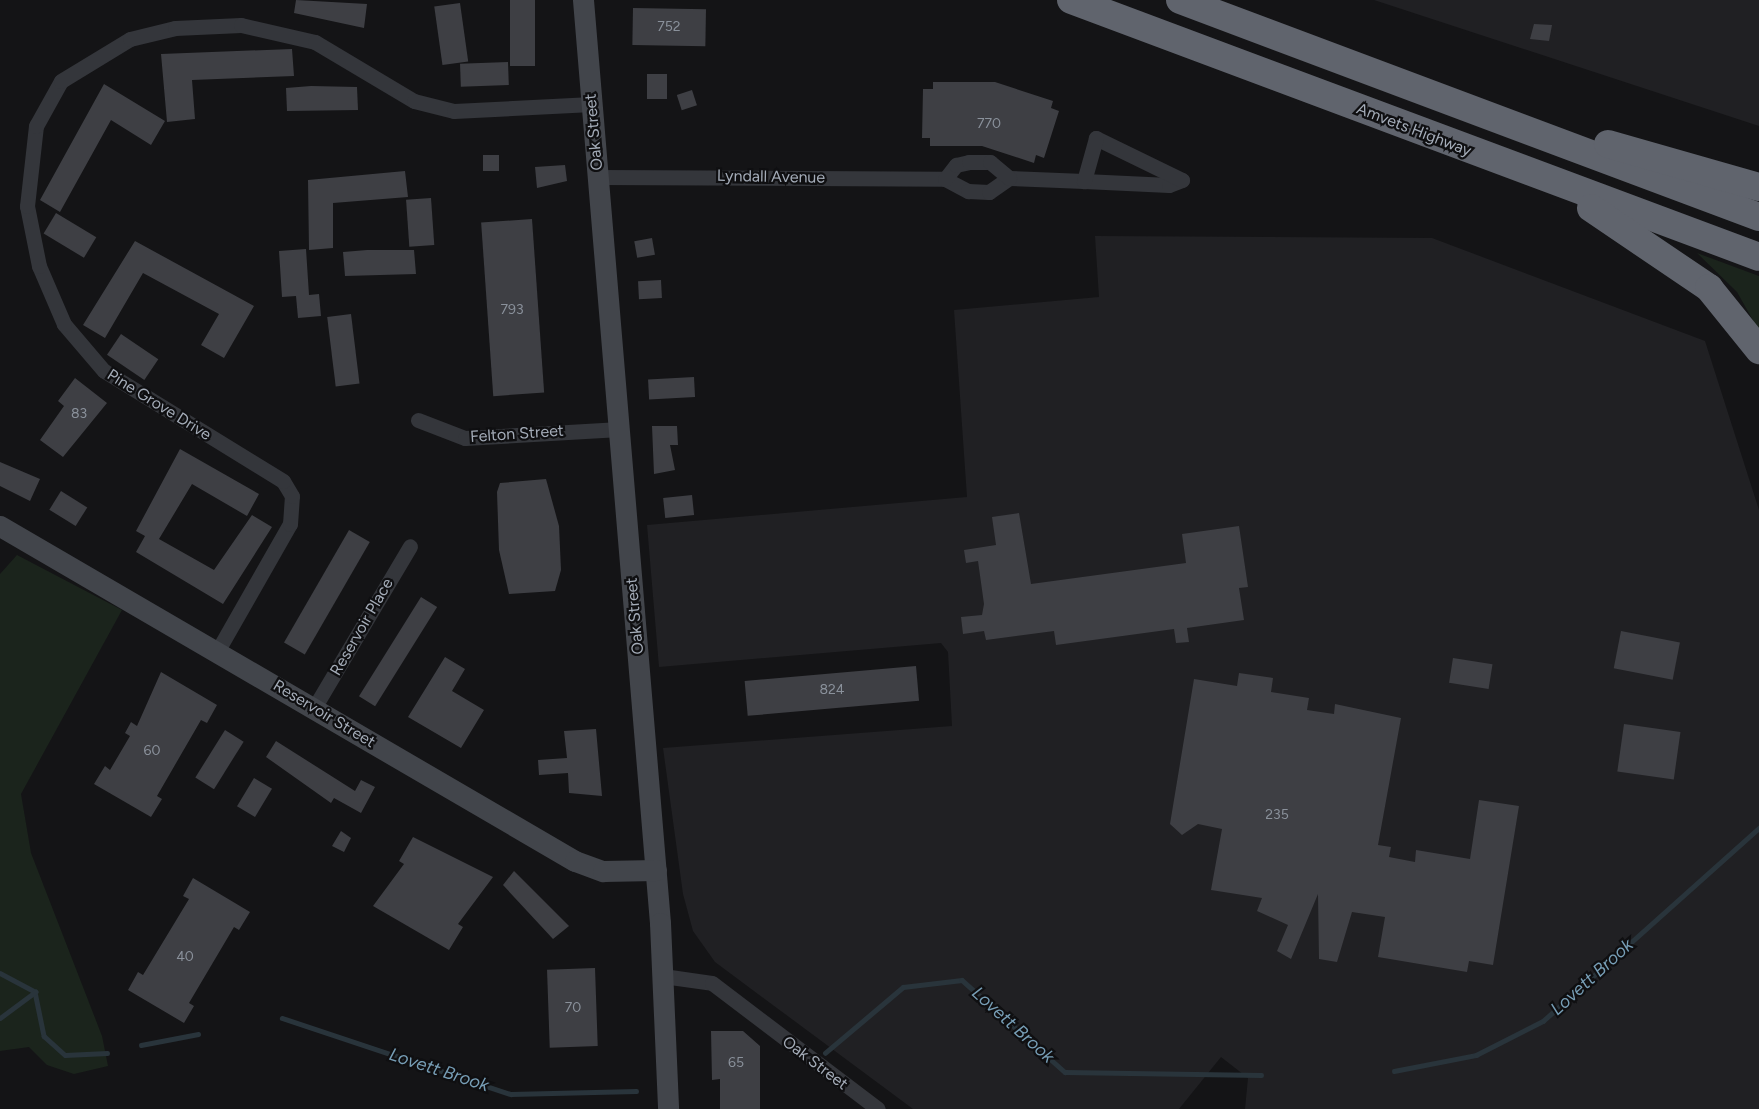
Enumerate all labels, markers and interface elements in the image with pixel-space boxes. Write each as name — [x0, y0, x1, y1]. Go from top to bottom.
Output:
house number: 752 — [657, 19, 681, 35]
street label: Oak Street — [581, 93, 607, 171]
street label: Amvets Highway — [1354, 99, 1474, 161]
house number: 770 — [977, 116, 1001, 132]
street label: Lyndall Avenue — [717, 166, 825, 188]
house number: 793 — [500, 302, 524, 318]
street label: Pine Grove Drive — [103, 365, 215, 445]
house number: 83 — [71, 406, 87, 422]
street label: Felton Street — [470, 421, 564, 447]
street label: Reservoir Place — [326, 575, 398, 679]
street label: Oak Street — [622, 577, 648, 655]
street label: Reservoir Street — [269, 676, 379, 752]
house number: 824 — [819, 682, 845, 698]
house number: 60 — [144, 743, 160, 759]
house number: 235 — [1265, 807, 1289, 823]
water label: Lovett Brook — [1546, 934, 1638, 1020]
house number: 40 — [176, 949, 194, 965]
water label: Lovett Brook — [967, 982, 1059, 1068]
house number: 70 — [565, 1000, 581, 1016]
street label: Oak Street — [778, 1032, 852, 1094]
water label: Lovett Brook — [386, 1044, 492, 1096]
house number: 65 — [728, 1055, 744, 1071]

